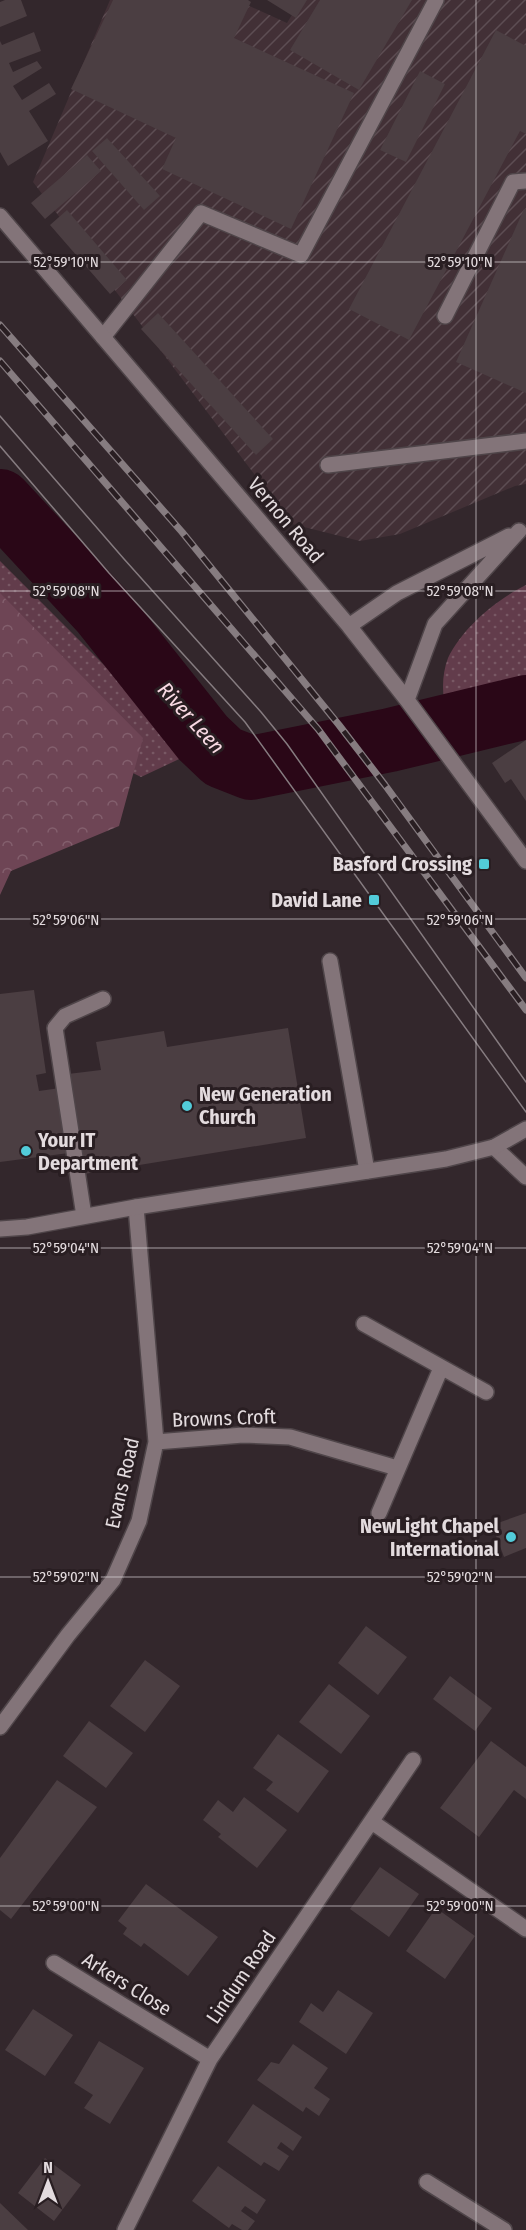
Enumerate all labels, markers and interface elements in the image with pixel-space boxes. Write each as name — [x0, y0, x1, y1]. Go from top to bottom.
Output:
text: 52°59'10"N — [33, 253, 99, 271]
text: 52°59'10"N — [427, 253, 493, 271]
street label: Vernon Road — [243, 472, 329, 568]
text: 52°59'08"N — [32, 582, 100, 600]
text: 52°59'08"N — [426, 582, 494, 600]
water label: River Leen — [152, 677, 230, 759]
place label: Basford Crossing — [333, 852, 472, 876]
marker: Basford Crossing — [477, 857, 491, 871]
place label: David Lane — [271, 888, 362, 912]
marker: David Lane — [367, 893, 381, 907]
text: 52°59'06"N — [33, 911, 99, 929]
text: 52°59'06"N — [427, 911, 493, 929]
place label: New Generation Church — [199, 1082, 332, 1129]
marker: New Generation Church — [180, 1099, 194, 1113]
place label: Your IT Department — [37, 1128, 139, 1175]
marker: Your IT Department — [19, 1144, 33, 1158]
text: 52°59'04"N — [33, 1239, 99, 1257]
text: 52°59'04"N — [427, 1239, 493, 1257]
street label: Browns Croft — [171, 1404, 277, 1432]
street label: Evans Road — [100, 1435, 144, 1531]
place label: NewLight Chapel International — [360, 1514, 500, 1561]
marker: NewLight Chapel International — [504, 1530, 518, 1544]
text: 52°59'02"N — [33, 1568, 99, 1586]
text: 52°59'02"N — [427, 1568, 493, 1586]
text: 52°59'00"N — [32, 1897, 100, 1915]
text: 52°59'00"N — [426, 1897, 494, 1915]
street label: Lindum Road — [201, 1926, 281, 2028]
street label: Arkers Close — [78, 1947, 176, 2021]
north arrow — [18, 2152, 78, 2212]
text: N — [43, 2158, 53, 2177]

